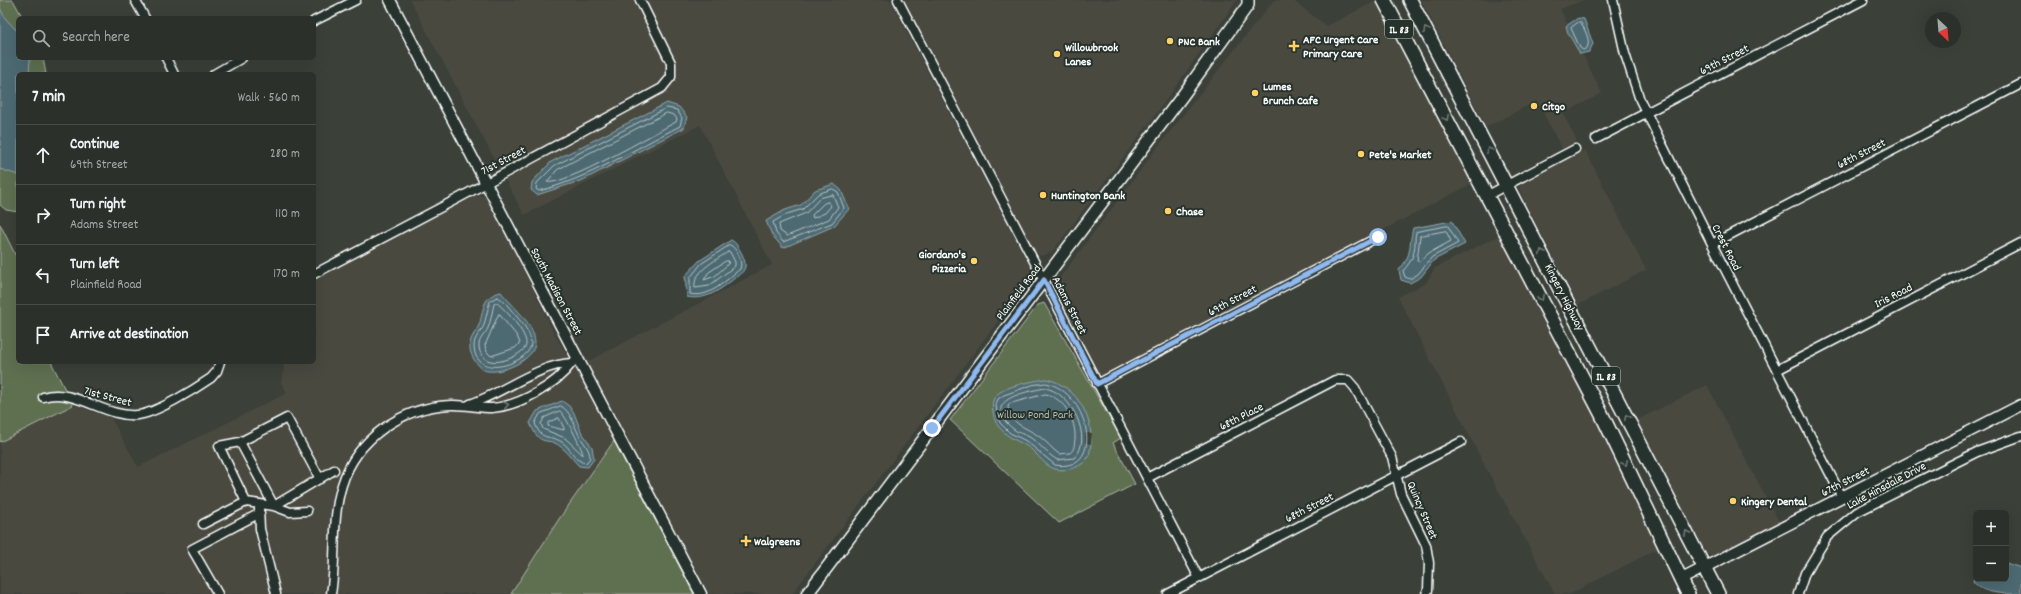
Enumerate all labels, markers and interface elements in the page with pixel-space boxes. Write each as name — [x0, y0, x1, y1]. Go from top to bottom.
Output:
north arrow — [1925, 12, 1961, 48]
search box — [16, 16, 316, 60]
road number: IL 83 — [1385, 20, 1413, 38]
one-way arrow — [1423, 26, 1431, 34]
icon: search — [30, 27, 52, 49]
text: Search here — [62, 27, 130, 49]
place label: AFC Urgent Care Primary Care — [1303, 32, 1379, 63]
place label: PNC Bank — [1178, 34, 1220, 51]
marker: PNC Bank — [1165, 36, 1175, 46]
place label: Willowbrook Lanes — [1065, 40, 1118, 71]
marker: AFC Urgent Care Primary Care — [1288, 40, 1300, 52]
street label: 69th Street — [1697, 40, 1753, 80]
marker: Willowbrook Lanes — [1052, 49, 1062, 59]
place label: Lumes Brunch Cafe — [1263, 79, 1319, 110]
text: 7 min — [32, 86, 65, 110]
marker: Lumes Brunch Cafe — [1250, 88, 1260, 98]
text: Walk · 560 m — [238, 89, 300, 108]
place label: Citgo — [1542, 99, 1566, 116]
marker: Citgo — [1529, 101, 1539, 111]
one-way arrow — [1441, 114, 1449, 121]
text: Continue — [70, 134, 119, 156]
street label: 68th Street — [1834, 135, 1889, 174]
street label: 71st Street — [478, 142, 530, 180]
icon: ahead — [32, 144, 54, 166]
text: 280 m — [270, 145, 300, 164]
place label: Pete's Market — [1369, 147, 1432, 164]
one-way arrow — [1486, 147, 1494, 154]
marker: Pete's Market — [1356, 149, 1366, 159]
text: 69th Street — [70, 156, 128, 175]
place label: Huntington Bank — [1051, 188, 1125, 205]
marker: Huntington Bank — [1038, 190, 1048, 200]
text: Turn right — [70, 194, 126, 216]
icon: right — [32, 204, 54, 226]
place label: Chase — [1176, 204, 1204, 221]
text: 110 m — [275, 205, 300, 224]
marker: Chase — [1163, 206, 1173, 216]
text: Adams Street — [70, 216, 138, 235]
street label: Crest Road — [1707, 221, 1745, 274]
route start — [1369, 228, 1387, 246]
street label: South Madison Street — [525, 245, 586, 339]
place label: Giordano's Pizzeria — [918, 247, 967, 278]
one-way arrow — [1539, 249, 1547, 256]
text: Turn left — [70, 254, 119, 276]
marker: Giordano's Pizzeria — [969, 256, 979, 266]
street label: Plainfield Road — [992, 261, 1046, 324]
street label: Kingery Highway — [1539, 261, 1588, 335]
icon: left — [32, 264, 54, 286]
text: 170 m — [273, 265, 300, 284]
street label: Adams Street — [1047, 274, 1091, 338]
text: Plainfield Road — [70, 276, 142, 295]
street label: Iris Road — [1872, 280, 1916, 313]
street label: 69th Street — [1205, 281, 1261, 321]
one-way arrow — [1536, 293, 1544, 301]
icon: arrive — [32, 324, 54, 346]
text: Arrive at destination — [70, 324, 188, 346]
road number: IL 83 — [1592, 367, 1620, 385]
street label: 71st Street — [82, 383, 134, 412]
street label: 68th Place — [1217, 399, 1267, 436]
one-way arrow — [503, 401, 509, 410]
park label: Willow Pond Park — [997, 407, 1073, 424]
one-way arrow — [1624, 414, 1632, 421]
route end — [923, 419, 941, 437]
street label: Lake Hinsdale Drive — [1844, 458, 1929, 514]
one-way arrow — [1620, 459, 1628, 467]
street label: 67th Street — [1819, 463, 1873, 502]
street label: Quincy Street — [1402, 479, 1442, 543]
street label: 68th Street — [1282, 489, 1337, 528]
place label: Kingery Dental — [1741, 494, 1807, 511]
marker: Kingery Dental — [1728, 496, 1738, 506]
map controls — [1973, 510, 2009, 582]
button: + — [1973, 510, 2009, 546]
one-way arrow — [1684, 530, 1691, 537]
place label: Walgreens — [754, 534, 800, 551]
marker: Walgreens — [741, 536, 751, 546]
button: − — [1973, 546, 2009, 582]

